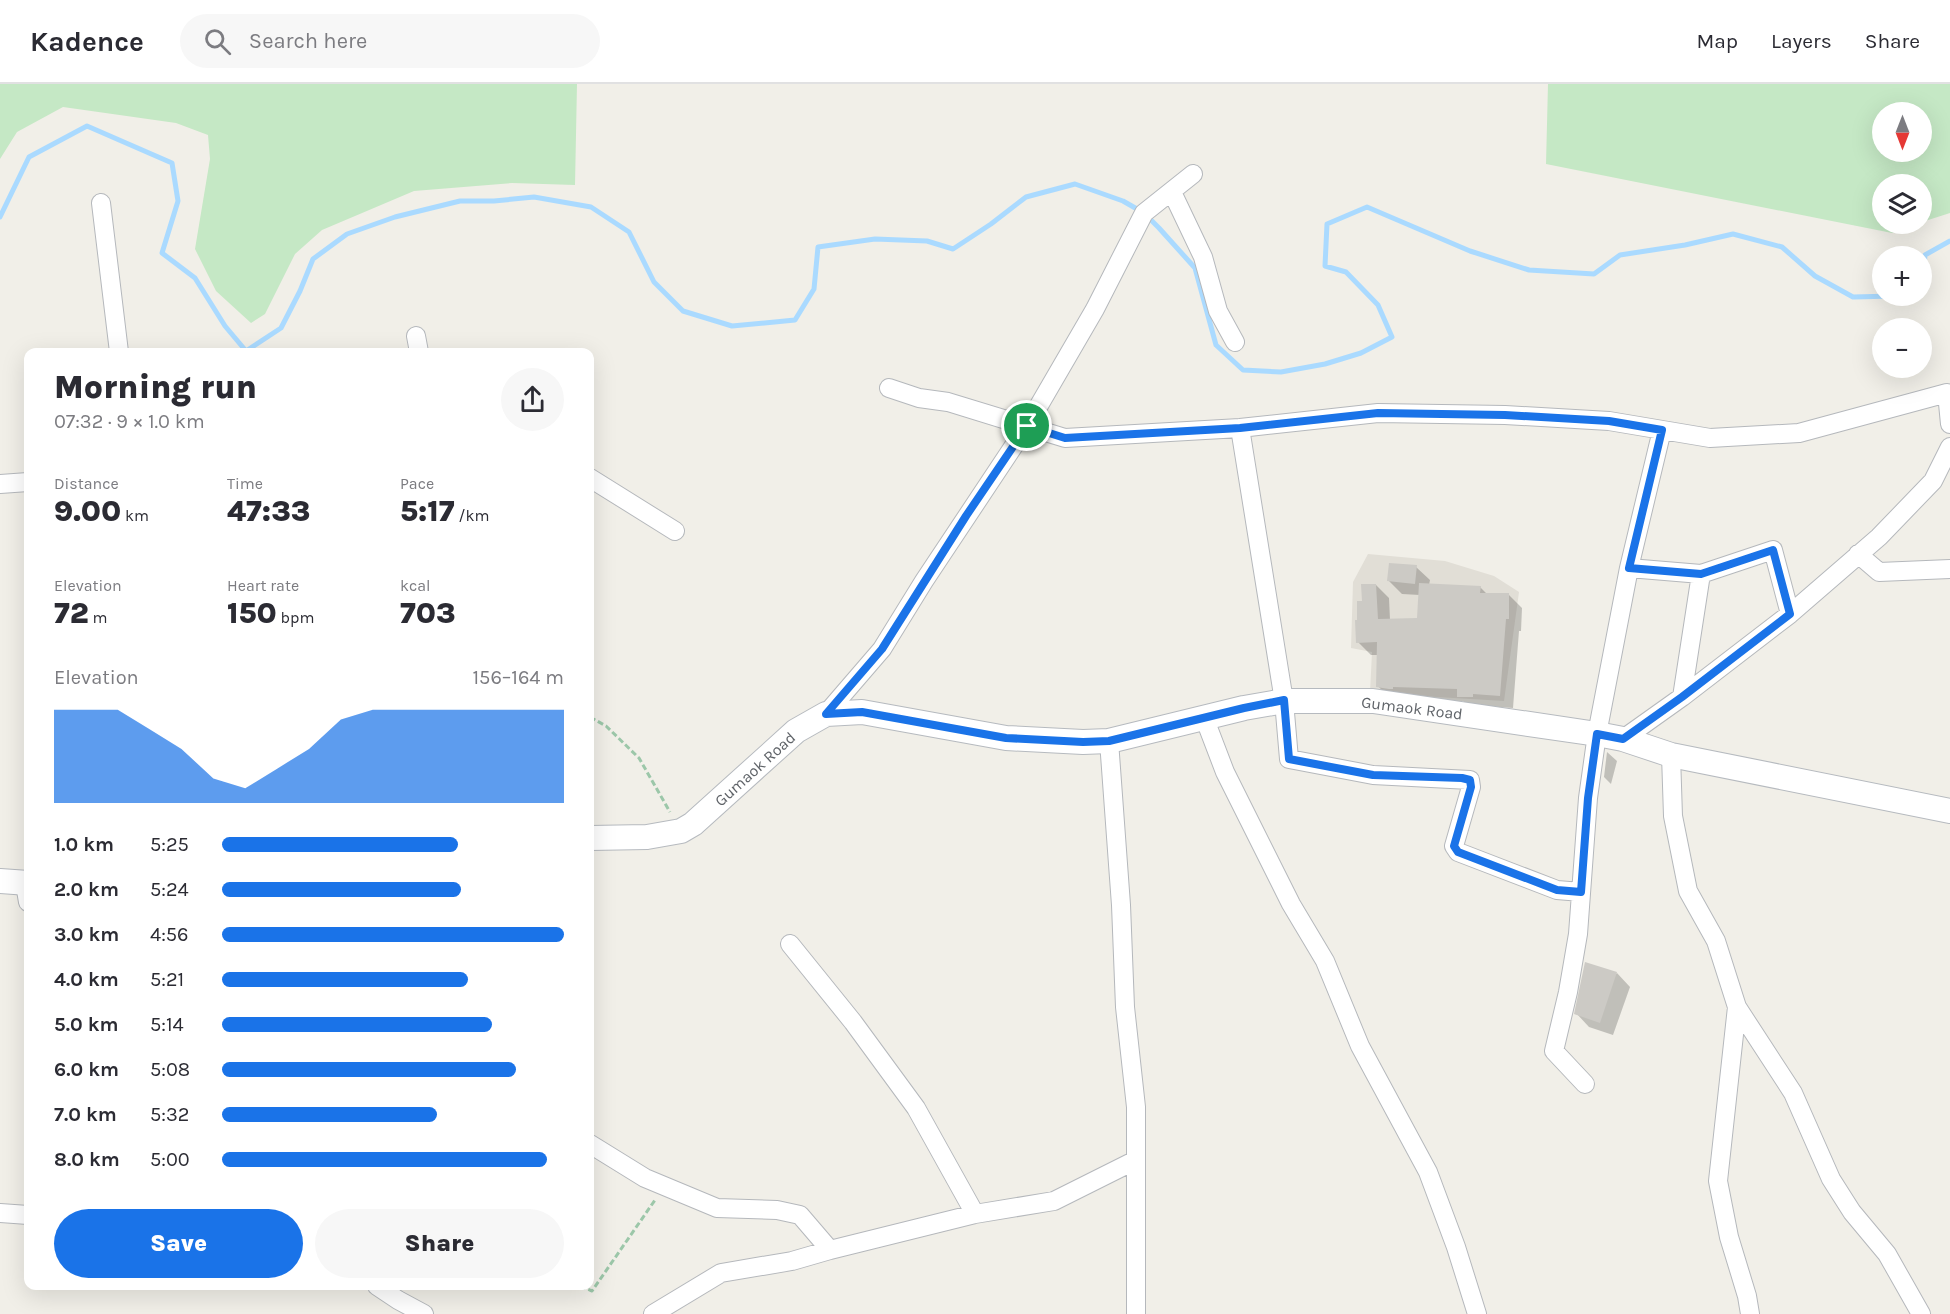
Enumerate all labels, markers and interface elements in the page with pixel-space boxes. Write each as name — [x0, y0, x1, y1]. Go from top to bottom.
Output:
search box — [180, 14, 600, 68]
text: Kadence — [30, 25, 144, 58]
icon: search — [201, 25, 234, 58]
text: Search here — [249, 28, 367, 54]
text: Map — [1696, 29, 1738, 53]
text: Layers — [1771, 29, 1832, 53]
text: Share — [1865, 29, 1920, 53]
north arrow — [1872, 102, 1932, 162]
map controls — [1872, 102, 1932, 378]
button: layers — [1872, 174, 1932, 234]
button: + — [1872, 246, 1932, 306]
button: − — [1872, 318, 1932, 378]
text: Morning run — [54, 368, 257, 406]
button: share — [501, 368, 564, 431]
pin — [1001, 400, 1052, 451]
icon: arrive — [1010, 409, 1043, 442]
text: 07:32 · 9 × 1.0 km — [54, 410, 205, 433]
text: Distance — [54, 474, 119, 493]
text: Time — [227, 474, 263, 493]
text: Pace — [400, 474, 434, 493]
text: 9.00 — [54, 493, 121, 529]
text: 47:33 — [227, 493, 310, 529]
text: 5:17 — [400, 493, 455, 529]
text: km — [121, 506, 149, 525]
text: /km — [455, 506, 489, 525]
text: Elevation — [54, 576, 122, 595]
text: Heart rate — [227, 576, 299, 595]
text: kcal — [400, 576, 431, 595]
text: 72 — [54, 595, 89, 631]
text: 150 — [227, 595, 277, 631]
text: 703 — [400, 595, 456, 631]
text: m — [89, 608, 108, 627]
text: bpm — [277, 608, 314, 627]
text: Elevation — [54, 666, 139, 689]
text: 156–164 m — [473, 666, 564, 689]
street label: Gumaok Road — [1360, 692, 1464, 724]
street label: Gumaok Road — [711, 728, 799, 810]
text: 1.0 km — [54, 833, 114, 856]
text: 5:25 — [150, 833, 189, 856]
text: 2.0 km — [54, 878, 119, 901]
text: 5:24 — [150, 878, 189, 901]
text: 3.0 km — [54, 923, 119, 946]
text: 4:56 — [150, 923, 189, 946]
text: 4.0 km — [54, 968, 119, 991]
text: 5:21 — [150, 968, 184, 991]
text: 5.0 km — [54, 1013, 118, 1036]
text: 5:14 — [150, 1013, 184, 1036]
text: 6.0 km — [54, 1058, 119, 1081]
text: 5:08 — [150, 1058, 190, 1081]
text: 7.0 km — [54, 1103, 117, 1126]
text: 5:32 — [150, 1103, 189, 1126]
text: 8.0 km — [54, 1148, 120, 1171]
text: 5:00 — [150, 1148, 190, 1171]
button: Save — [54, 1209, 303, 1278]
button: Share — [315, 1209, 564, 1278]

